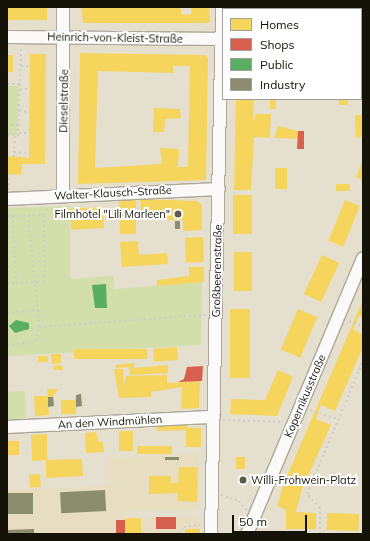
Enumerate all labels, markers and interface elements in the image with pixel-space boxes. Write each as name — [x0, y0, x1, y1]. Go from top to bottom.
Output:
legend — [222, 8, 362, 100]
text: Homes — [260, 17, 299, 32]
street label: Heinrich-von-Kleist-Straße — [47, 30, 183, 46]
text: Shops — [260, 37, 295, 52]
text: Public — [260, 57, 294, 72]
street label: Dieselstraße — [57, 69, 71, 133]
text: Industry — [260, 77, 305, 92]
street label: Walter-Klausch-Straße — [54, 183, 172, 203]
place label: Filmhotel "Lili Marleen" — [55, 207, 170, 221]
marker: Filmhotel "Lili Marleen" — [173, 209, 183, 219]
street label: Großbeerenstraße — [210, 224, 224, 318]
street label: Kopernikusstraße — [282, 352, 328, 440]
street label: An den Windmühlen — [57, 413, 163, 431]
place label: Willi-Frohwein-Platz — [251, 473, 356, 487]
marker: Willi-Frohwein-Platz — [238, 475, 248, 485]
scale bar — [234, 507, 309, 533]
text: 50 m — [239, 514, 267, 529]

